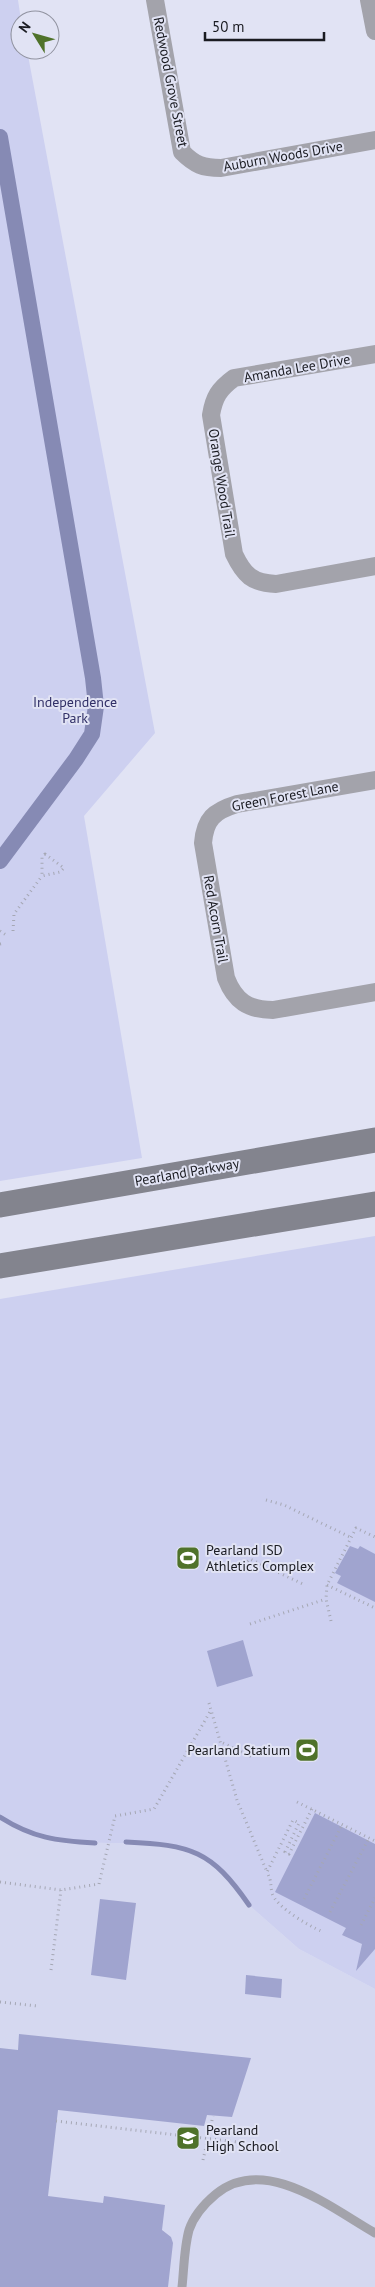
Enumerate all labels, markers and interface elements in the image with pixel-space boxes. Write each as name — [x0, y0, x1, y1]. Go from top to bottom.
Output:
north arrow — [10, 10, 60, 60]
scale bar — [205, 10, 324, 42]
street label: Redwood Grove Street — [150, 15, 193, 149]
text: 50 m — [212, 17, 245, 36]
text: N — [15, 18, 35, 36]
street label: Auburn Woods Drive — [222, 137, 344, 175]
street label: Amanda Lee Drive — [242, 350, 352, 386]
street label: Orange Wood Trail — [205, 427, 239, 539]
park label: Independence Park — [33, 693, 117, 727]
street label: Green Forest Lane — [230, 777, 340, 815]
street label: Red Acorn Trail — [199, 874, 233, 964]
street label: Pearland Parkway — [133, 1154, 241, 1190]
place label: Pearland ISD Athletics Complex — [206, 1541, 314, 1575]
sports icon: Pearland ISD Athletics Complex — [175, 1545, 201, 1571]
sports icon: Pearland Statium — [294, 1737, 320, 1763]
place label: Pearland Statium — [187, 1741, 290, 1759]
place label: Pearland High School — [206, 2121, 279, 2155]
school or university icon: Pearland High School — [175, 2125, 201, 2151]

